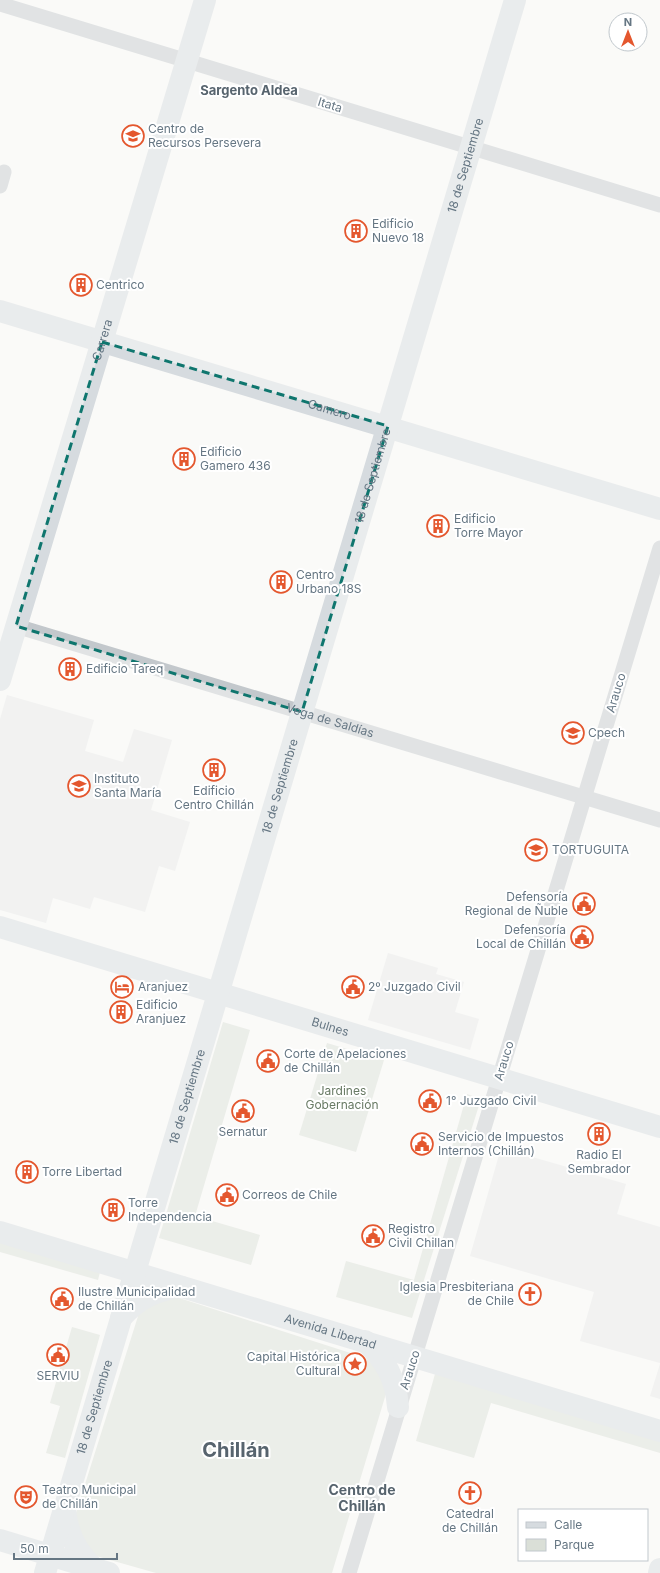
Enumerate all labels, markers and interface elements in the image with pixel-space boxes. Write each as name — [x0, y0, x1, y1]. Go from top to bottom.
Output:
north arrow — [608, 12, 648, 52]
text: N — [624, 15, 632, 29]
district label: Sargento Aldea — [200, 82, 298, 98]
street label: Itata — [316, 94, 344, 115]
street label: 18 de Septiembre — [444, 116, 486, 215]
place label: Centro de Recursos Persevera — [148, 121, 261, 150]
school or university icon: Centro de Recursos Persevera — [120, 123, 146, 149]
place label: Edificio Nuevo 18 — [372, 216, 424, 245]
building icon: Edificio Nuevo 18 — [343, 218, 369, 244]
building icon: Centrico — [68, 272, 94, 298]
place label: Centrico — [96, 277, 144, 292]
street label: Carrera — [89, 317, 115, 363]
street label: Gamero — [306, 396, 353, 423]
street label: 18 de Septiembre — [351, 426, 394, 525]
place label: Edificio Gamero 436 — [200, 444, 271, 473]
building icon: Edificio Gamero 436 — [171, 446, 197, 472]
place label: Edificio Torre Mayor — [454, 511, 524, 540]
building icon: Edificio Torre Mayor — [425, 513, 451, 539]
place label: Centro Urbano 18S — [296, 567, 362, 596]
building icon: Centro Urbano 18S — [268, 569, 294, 595]
building icon: Edificio Tareq — [57, 656, 83, 682]
place label: Edificio Tareq — [86, 661, 163, 676]
street label: Arauco — [602, 671, 629, 715]
street label: Vega de Saldías — [285, 700, 376, 740]
school or university icon: Cpech — [560, 720, 586, 746]
place label: Cpech — [588, 725, 625, 740]
street label: 18 de Septiembre — [258, 737, 301, 836]
building icon: Edificio Centro Chillán — [201, 757, 227, 783]
place label: Instituto Santa María — [94, 771, 162, 800]
school or university icon: Instituto Santa María — [66, 773, 92, 799]
place label: Edificio Centro Chillán — [174, 783, 254, 812]
school or university icon: TORTUGUITA — [523, 837, 549, 863]
place label: TORTUGUITA — [552, 842, 629, 857]
place label: Defensoría Regional de Ñuble — [465, 889, 568, 918]
public building icon: Defensoría Regional de Ñuble — [571, 891, 597, 917]
place label: Defensoría Local de Chillán — [476, 922, 566, 951]
public building icon: Defensoría Local de Chillán — [569, 924, 595, 950]
hotel icon: Aranjuez — [109, 974, 135, 1000]
public building icon: 2º Juzgado Civil — [340, 974, 366, 1000]
place label: Aranjuez — [138, 979, 188, 994]
place label: 2º Juzgado Civil — [368, 979, 461, 994]
place label: Edificio Aranjuez — [136, 997, 186, 1026]
building icon: Edificio Aranjuez — [108, 999, 134, 1025]
street label: Bulnes — [310, 1014, 351, 1039]
street label: Arauco — [490, 1039, 517, 1083]
place label: Corte de Apelaciones de Chillán — [284, 1046, 406, 1075]
street label: 18 de Septiembre — [166, 1047, 208, 1146]
public building icon: Corte de Apelaciones de Chillán — [255, 1048, 281, 1074]
park label: Jardines Gobernación — [305, 1083, 379, 1112]
public building icon: 1° Juzgado Civil — [417, 1088, 443, 1114]
place label: 1° Juzgado Civil — [446, 1093, 536, 1108]
public building icon: Sernatur — [230, 1098, 256, 1124]
building icon: Radio El Sembrador — [586, 1121, 612, 1147]
place label: Sernatur — [219, 1124, 268, 1139]
place label: Servicio de Impuestos Internos (Chillán) — [438, 1129, 564, 1158]
public building icon: Servicio de Impuestos Internos (Chillán) — [409, 1131, 435, 1157]
place label: Radio El Sembrador — [568, 1147, 631, 1176]
building icon: Torre Libertad — [14, 1159, 40, 1185]
place label: Torre Libertad — [42, 1164, 122, 1179]
public building icon: Correos de Chile — [214, 1182, 240, 1208]
place label: Correos de Chile — [242, 1187, 337, 1202]
place label: Torre Independencia — [128, 1195, 212, 1224]
building icon: Torre Independencia — [100, 1197, 126, 1223]
place label: Registro Civil Chillan — [388, 1221, 454, 1250]
public building icon: Registro Civil Chillan — [360, 1223, 386, 1249]
place label: Iglesia Presbiteriana de Chile — [400, 1279, 514, 1308]
church icon: Iglesia Presbiteriana de Chile — [517, 1281, 543, 1307]
place label: Ilustre Municipalidad de Chillán — [78, 1284, 195, 1313]
public building icon: Ilustre Municipalidad de Chillán — [49, 1286, 75, 1312]
street label: Avenida Libertad — [283, 1310, 378, 1352]
public building icon: SERVIU — [45, 1342, 71, 1368]
street label: Arauco — [396, 1348, 423, 1392]
place label: Capital Histórica Cultural — [247, 1349, 340, 1378]
place icon: Capital Histórica Cultural — [342, 1351, 368, 1377]
street label: 18 de Septiembre — [73, 1358, 115, 1456]
place label: SERVIU — [37, 1368, 79, 1383]
district label: Chillán — [202, 1438, 270, 1462]
church icon: Catedral de Chillán — [457, 1480, 483, 1506]
district label: Centro de Chillán — [329, 1481, 395, 1514]
place label: Teatro Municipal de Chillán — [42, 1482, 136, 1511]
theatre icon: Teatro Municipal de Chillán — [13, 1484, 39, 1510]
place label: Catedral de Chillán — [442, 1506, 498, 1535]
legend — [518, 1509, 648, 1561]
text: Calle — [554, 1517, 582, 1532]
scale bar — [14, 1535, 117, 1561]
text: Parque — [554, 1537, 594, 1552]
text: 50 m — [20, 1541, 49, 1556]

